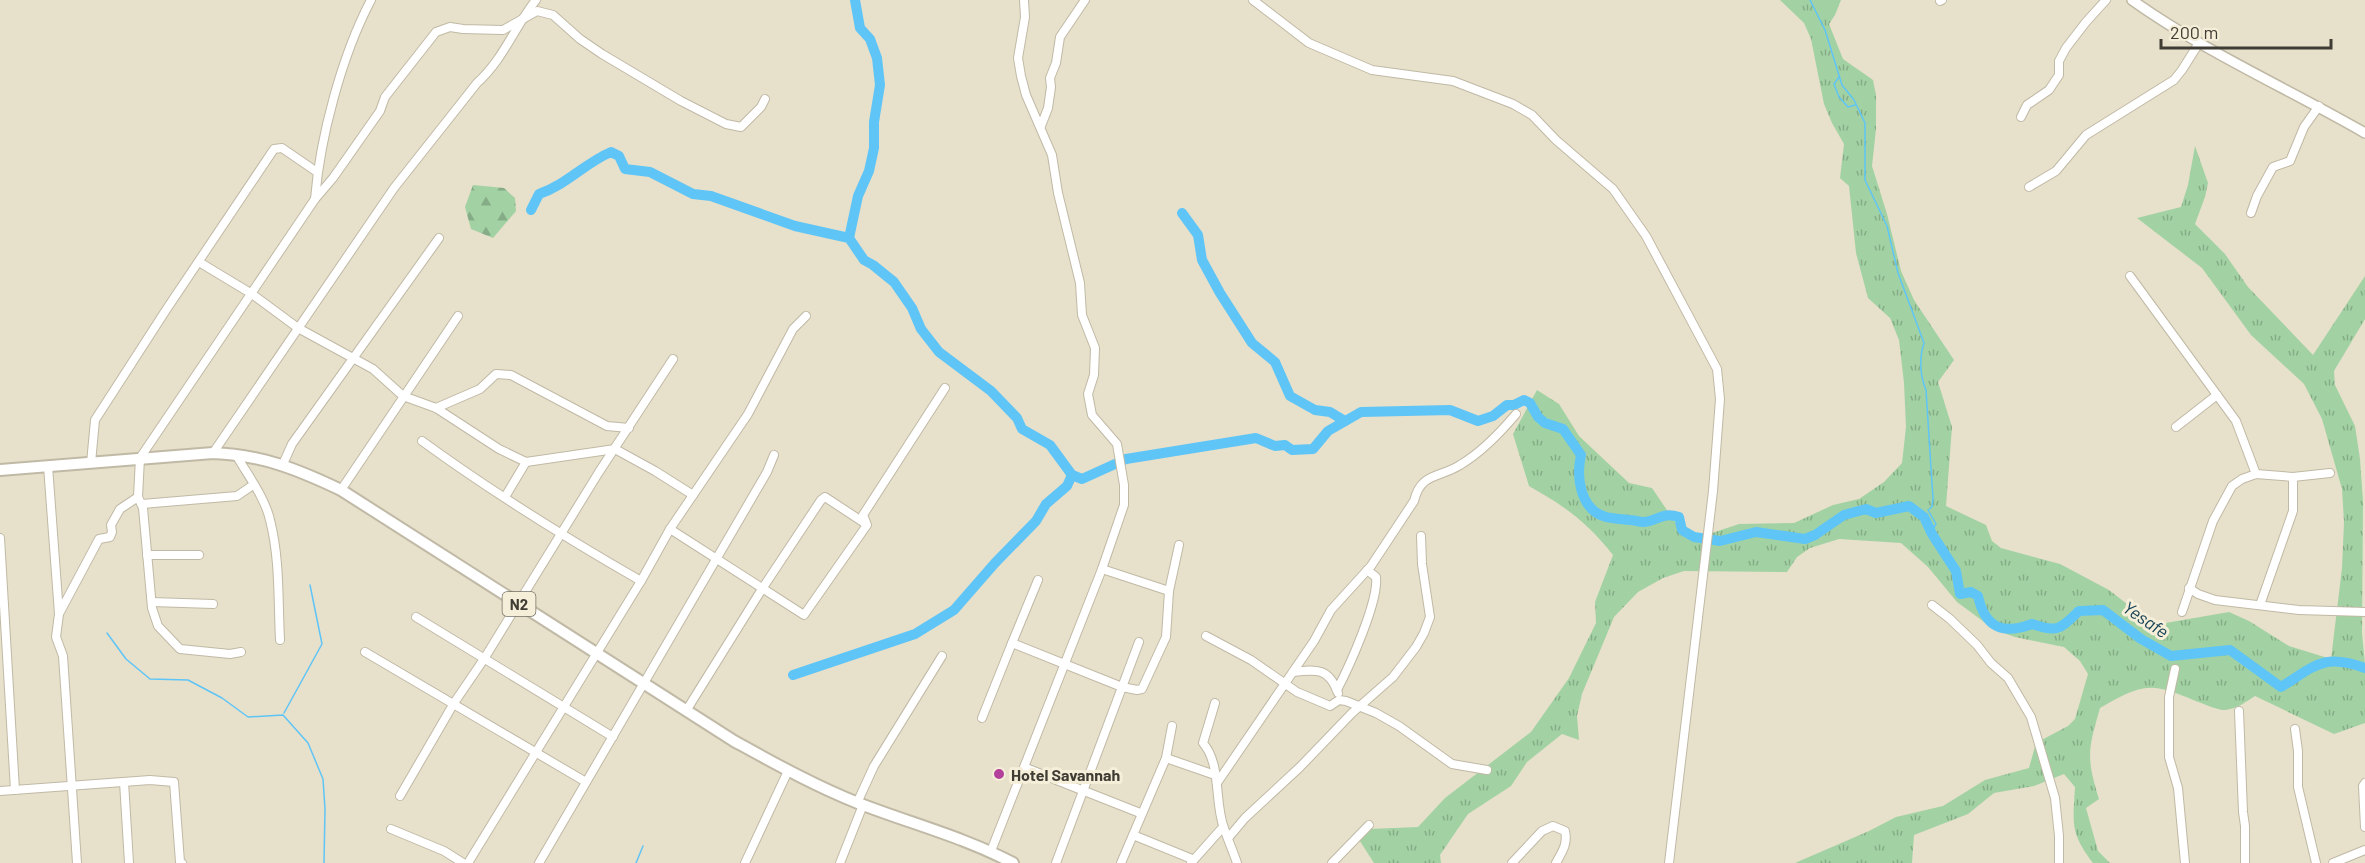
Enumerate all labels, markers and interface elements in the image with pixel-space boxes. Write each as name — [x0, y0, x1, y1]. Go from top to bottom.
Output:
scale bar — [2161, 12, 2330, 50]
text: 200 m — [2170, 21, 2218, 43]
road number: N2 — [502, 592, 536, 616]
water label: Yesafe — [2119, 596, 2173, 642]
place label: Hotel Savannah — [1011, 765, 1120, 784]
marker: Hotel Savannah — [992, 767, 1006, 781]

